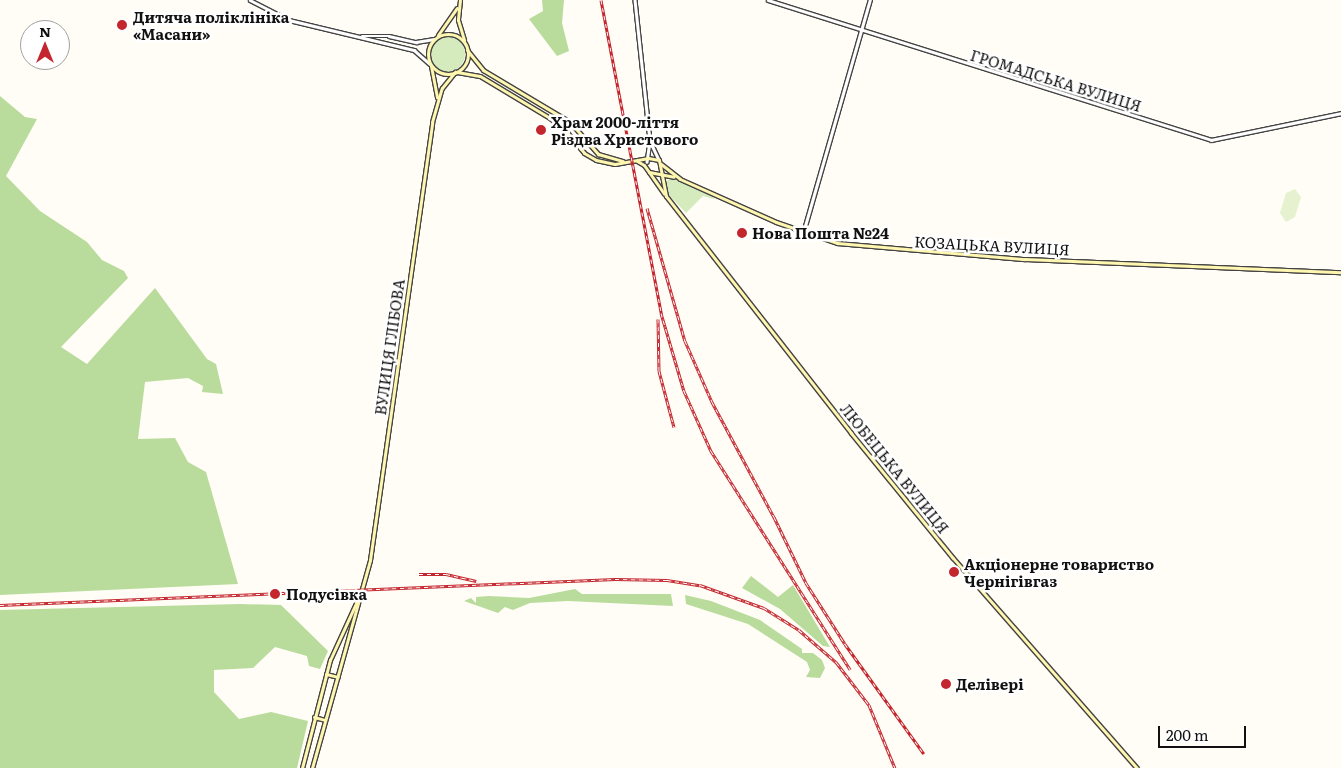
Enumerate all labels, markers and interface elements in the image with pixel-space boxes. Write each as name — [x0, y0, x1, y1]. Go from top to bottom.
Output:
place label: Дитяча поліклініка «Масани» — [133, 7, 290, 42]
marker: Дитяча поліклініка «Масани» — [115, 18, 129, 32]
north arrow — [20, 20, 70, 70]
text: N — [39, 21, 51, 41]
street label: ГРОМАДСЬКА ВУЛИЦЯ — [968, 45, 1144, 115]
place label: Храм 2000-ліття Різдва Христового — [551, 112, 698, 147]
marker: Храм 2000-ліття Різдва Христового — [535, 124, 547, 136]
place label: Нова Пошта №24 — [752, 224, 889, 242]
marker: Нова Пошта №24 — [736, 227, 748, 239]
street label: КОЗАЦЬКА ВУЛИЦЯ — [914, 232, 1070, 258]
street label: ВУЛИЦЯ ГЛІБОВА — [371, 278, 407, 416]
street label: ЛЮБЕЦЬКА ВУЛИЦЯ — [837, 400, 953, 536]
place label: Акціонерне товариство Чернігівгаз — [964, 554, 1154, 589]
marker: Акціонерне товариство Чернігівгаз — [948, 566, 960, 578]
place label: Подусівка — [286, 585, 367, 603]
marker: Подусівка — [268, 587, 282, 601]
place label: Делівері — [956, 675, 1024, 693]
marker: Делівері — [940, 678, 952, 690]
scale bar — [1161, 716, 1248, 748]
text: 200 m — [1166, 723, 1209, 746]

